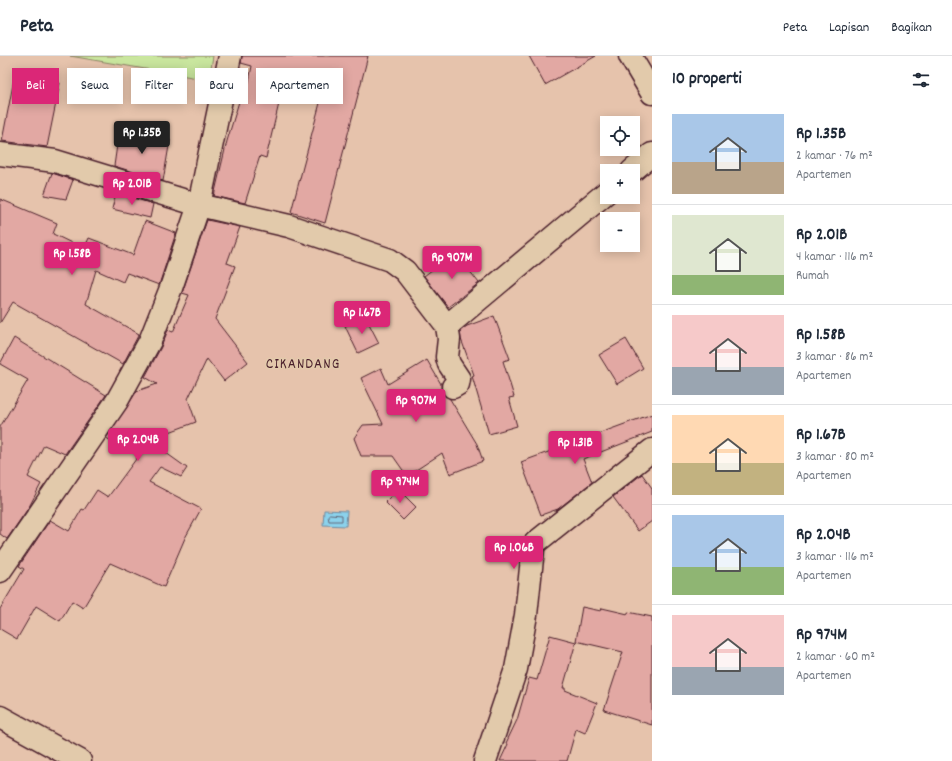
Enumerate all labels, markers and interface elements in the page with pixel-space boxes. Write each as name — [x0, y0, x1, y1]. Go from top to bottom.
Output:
text: Peta — [20, 14, 53, 41]
text: Peta — [783, 18, 807, 38]
text: Lapisan — [829, 18, 869, 38]
text: Bagikan — [891, 18, 932, 38]
chip: Beli — [12, 68, 59, 104]
chip: Sewa — [67, 68, 123, 104]
chip: Filter — [131, 68, 187, 104]
chip: Baru — [195, 68, 248, 104]
chip: Apartemen — [256, 68, 343, 104]
text: 10 properti — [672, 68, 742, 92]
icon: filters — [910, 69, 932, 91]
map controls — [600, 116, 640, 252]
button: locate — [600, 116, 640, 156]
pin: Rp 1.35B — [101, 121, 183, 155]
text: Rp 1.35B — [796, 123, 846, 147]
text: Rp 1.35B — [123, 124, 161, 143]
icon: home — [704, 130, 752, 178]
text: 2 kamar · 76 m² — [796, 147, 873, 166]
button: + — [600, 164, 640, 204]
text: Apartemen — [796, 166, 851, 185]
pin: Rp 2.01B — [91, 172, 173, 206]
text: Rp 2.01B — [112, 175, 152, 194]
button: − — [600, 212, 640, 252]
text: Rp 2.01B — [796, 224, 847, 248]
icon: home — [704, 231, 752, 279]
pin: Rp 1.58B — [31, 242, 113, 276]
text: Rp 1.58B — [53, 245, 91, 264]
pin: Rp 907M — [415, 246, 489, 280]
text: 4 kamar · 116 m² — [796, 248, 873, 267]
text: Rp 907M — [432, 249, 472, 268]
text: Rumah — [796, 267, 829, 286]
pin: Rp 1.67B — [321, 301, 403, 335]
text: Rp 1.67B — [343, 304, 381, 323]
text: Rp 1.58B — [796, 324, 845, 348]
icon: home — [704, 331, 752, 379]
text: 3 kamar · 86 m² — [796, 348, 873, 367]
district label: CIKANDANG — [266, 354, 340, 376]
text: Apartemen — [796, 367, 851, 386]
pin: Rp 907M — [379, 389, 453, 423]
text: Rp 907M — [396, 392, 436, 411]
text: Rp 1.67B — [796, 424, 845, 448]
pin: Rp 2.04B — [97, 428, 179, 462]
text: Rp 2.04B — [117, 431, 159, 450]
pin: Rp 1.31B — [534, 431, 616, 465]
icon: home — [704, 431, 752, 479]
text: Rp 1.31B — [557, 434, 593, 453]
text: 3 kamar · 80 m² — [796, 448, 874, 467]
text: Apartemen — [796, 467, 851, 486]
pin: Rp 974M — [363, 470, 437, 504]
text: Rp 974M — [380, 473, 420, 492]
text: Rp 2.04B — [796, 524, 851, 548]
icon: home — [704, 531, 752, 579]
pin: Rp 1.06B — [473, 536, 555, 570]
text: Rp 1.06B — [494, 539, 534, 558]
text: 3 kamar · 116 m² — [796, 548, 874, 567]
text: Apartemen — [796, 567, 851, 586]
text: Rp 974M — [796, 624, 847, 648]
icon: home — [704, 631, 752, 679]
text: 2 kamar · 60 m² — [796, 648, 875, 667]
text: Apartemen — [796, 667, 851, 686]

